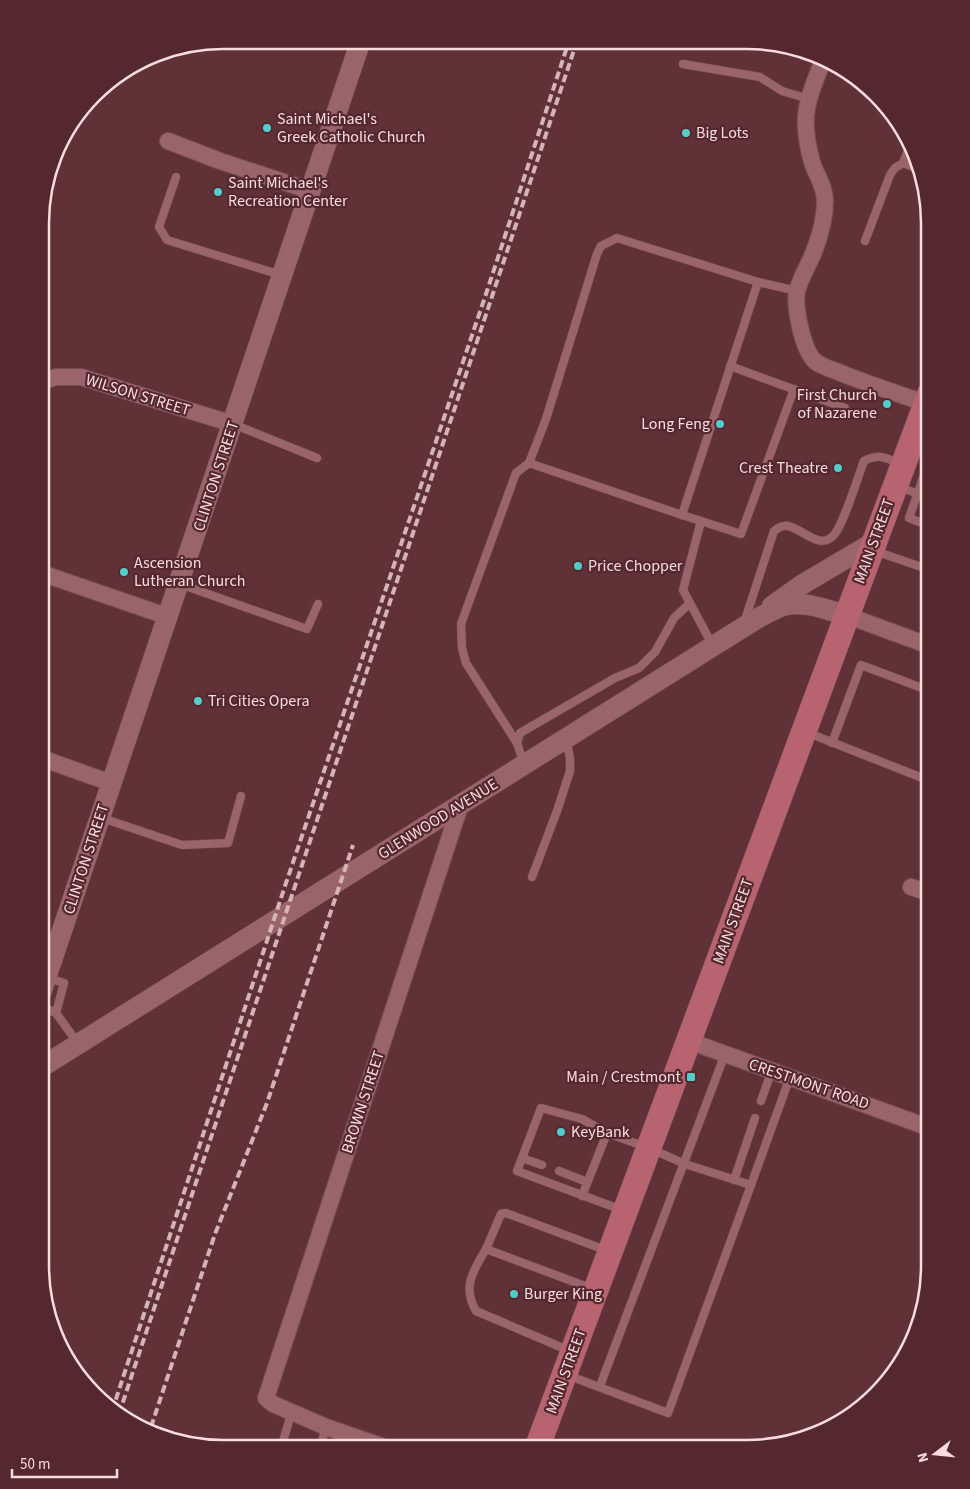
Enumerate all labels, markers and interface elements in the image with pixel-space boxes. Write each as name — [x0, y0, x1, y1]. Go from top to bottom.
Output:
place label: Saint Michael's Greek Catholic Church — [277, 108, 425, 148]
marker: Saint Michael's Greek Catholic Church — [261, 122, 273, 134]
place label: Big Lots — [696, 122, 749, 144]
marker: Big Lots — [680, 127, 692, 139]
place label: Saint Michael's Recreation Center — [228, 172, 348, 212]
marker: Saint Michael's Recreation Center — [212, 186, 224, 198]
street label: WILSON STREET — [83, 369, 193, 421]
place label: First Church of Nazarene — [797, 384, 877, 424]
marker: First Church of Nazarene — [881, 398, 893, 410]
place label: Long Feng — [641, 413, 710, 435]
street label: CLINTON STREET — [188, 417, 244, 534]
marker: Long Feng — [714, 418, 726, 430]
place label: Crest Theatre — [739, 457, 828, 479]
marker: Crest Theatre — [832, 462, 844, 474]
street label: MAIN STREET — [848, 495, 900, 587]
place label: Ascension Lutheran Church — [134, 552, 246, 592]
place label: Price Chopper — [588, 555, 683, 577]
marker: Price Chopper — [572, 560, 584, 572]
marker: Ascension Lutheran Church — [118, 566, 130, 578]
place label: Tri Cities Opera — [208, 690, 309, 712]
marker: Tri Cities Opera — [192, 695, 204, 707]
street label: GLENWOOD AVENUE — [374, 773, 502, 865]
street label: CLINTON STREET — [58, 800, 114, 917]
street label: MAIN STREET — [707, 875, 759, 967]
street label: BROWN STREET — [336, 1048, 390, 1156]
street label: CRESTMONT ROAD — [746, 1053, 872, 1115]
place label: Main / Crestmont — [566, 1066, 682, 1088]
marker: Main / Crestmont — [685, 1071, 697, 1083]
place label: KeyBank — [571, 1121, 630, 1143]
marker: KeyBank — [555, 1126, 567, 1138]
place label: Burger King — [524, 1283, 602, 1305]
marker: Burger King — [508, 1288, 520, 1300]
street label: MAIN STREET — [540, 1325, 592, 1417]
north arrow — [910, 1429, 960, 1479]
scale bar — [12, 1446, 118, 1478]
text: N — [913, 1450, 934, 1465]
text: 50 m — [20, 1454, 50, 1475]

